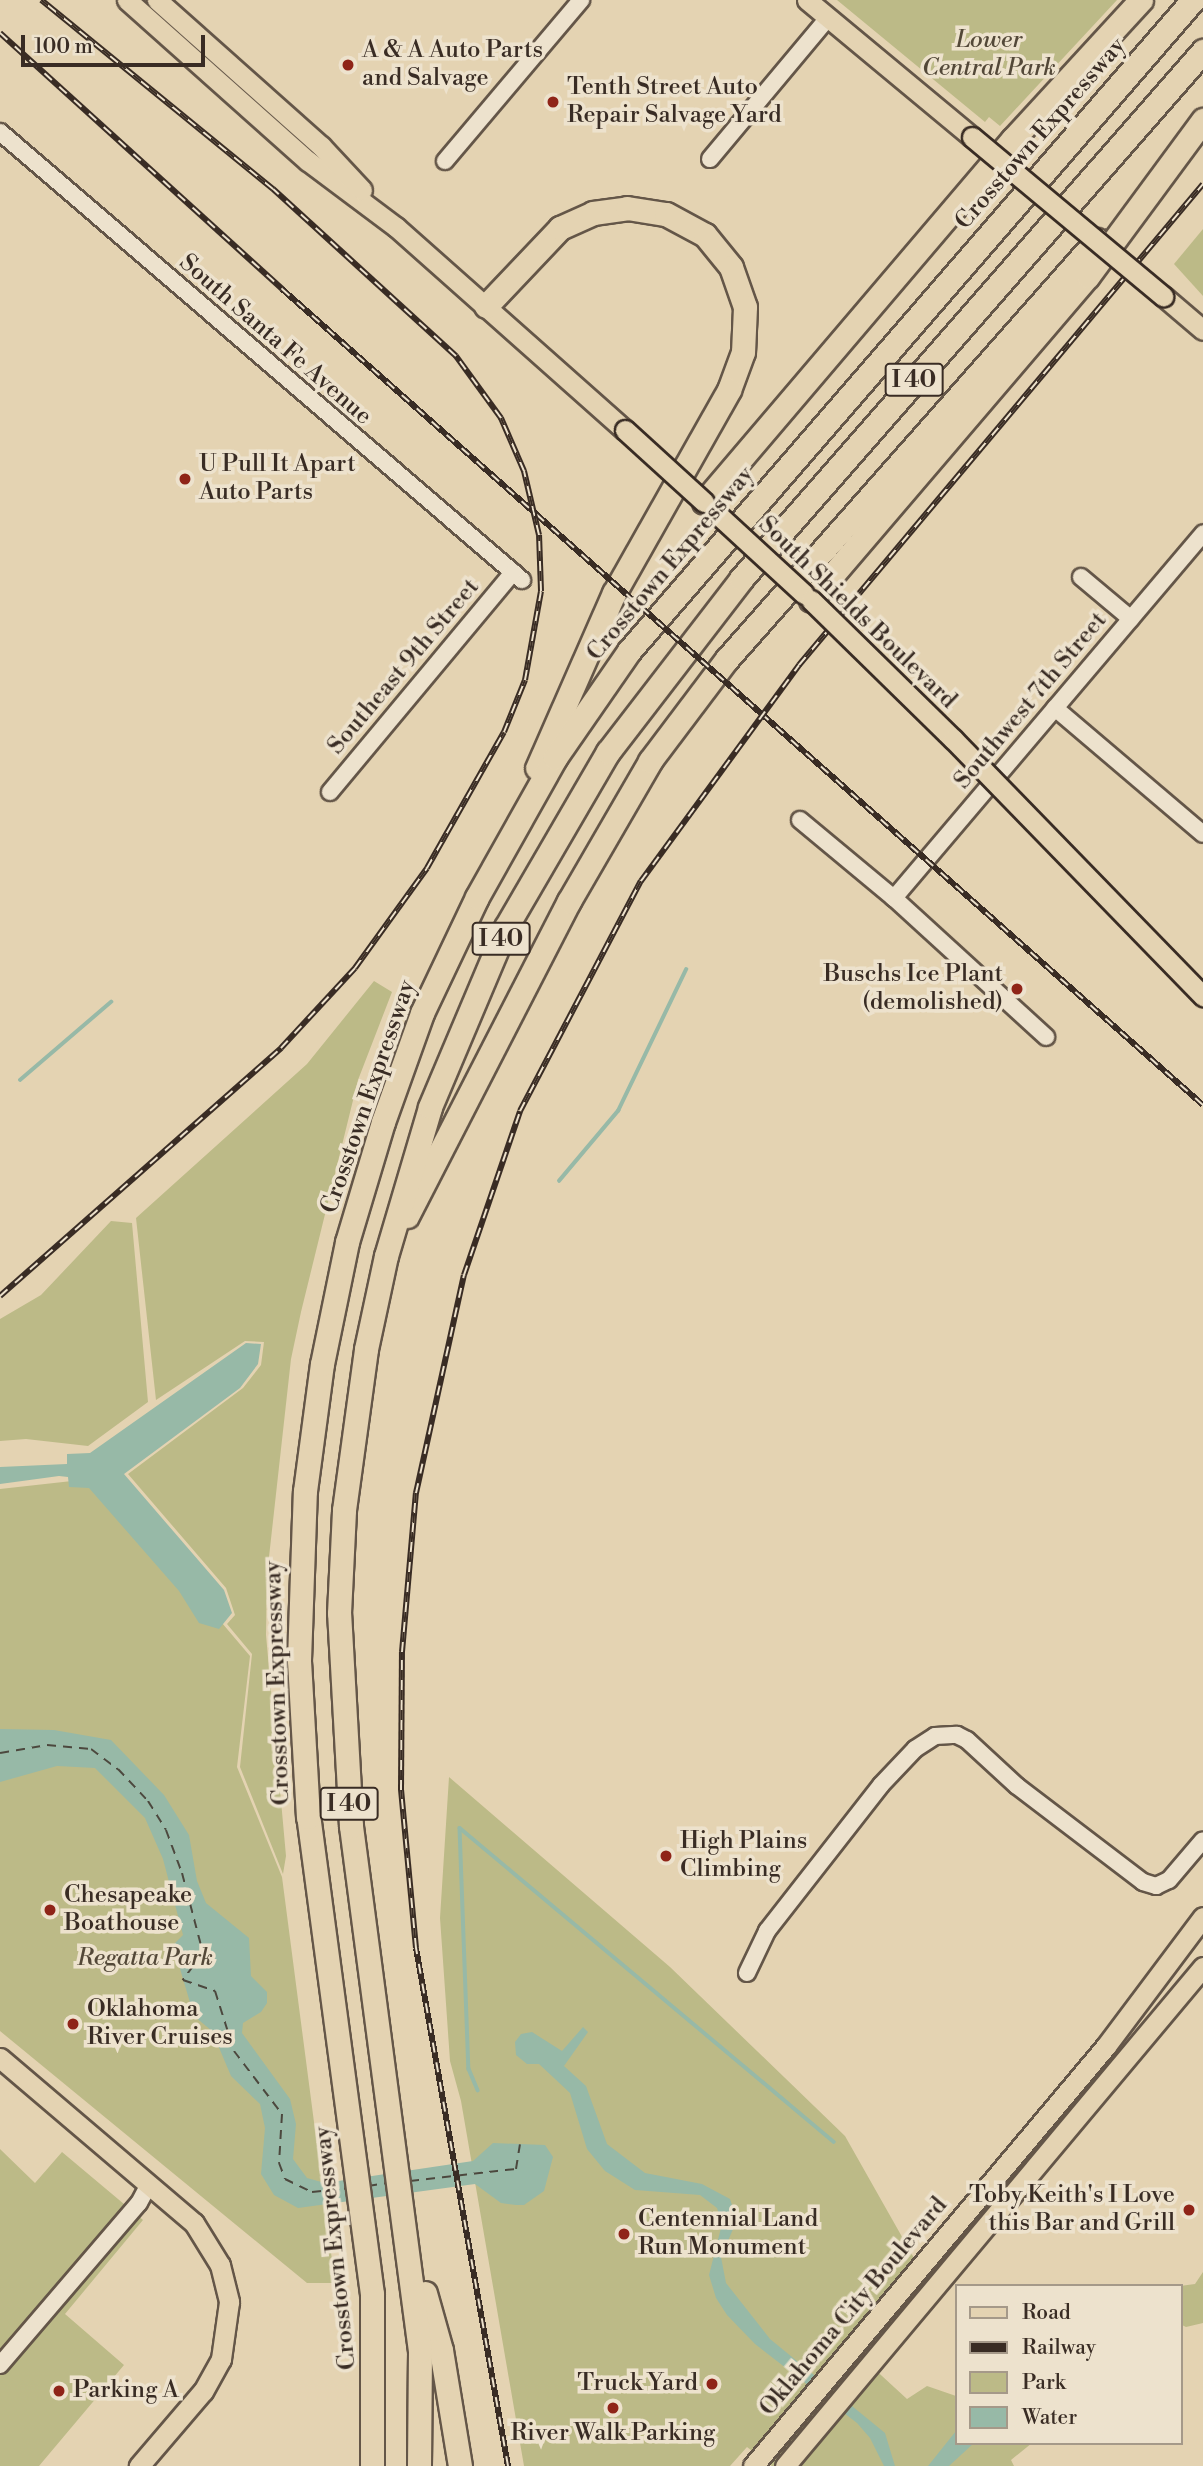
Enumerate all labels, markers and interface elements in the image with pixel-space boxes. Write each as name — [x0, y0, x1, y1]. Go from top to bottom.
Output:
scale bar — [24, 21, 208, 65]
park label: Lower Central Park — [922, 27, 1056, 83]
street label: Crosstown Expressway — [950, 32, 1132, 236]
text: 100 m — [34, 34, 93, 60]
place label: A & A Auto Parts and Salvage — [362, 37, 543, 93]
marker: A & A Auto Parts and Salvage — [340, 57, 356, 73]
place label: Tenth Street Auto Repair Salvage Yard — [567, 74, 782, 130]
marker: Tenth Street Auto Repair Salvage Yard — [545, 94, 561, 110]
street label: South Santa Fe Avenue — [173, 249, 377, 431]
road number: I 40 — [884, 360, 944, 400]
place label: U Pull It Apart Auto Parts — [199, 451, 356, 507]
street label: Crosstown Expressway — [581, 461, 761, 667]
marker: U Pull It Apart Auto Parts — [177, 471, 193, 487]
street label: South Shields Boulevard — [752, 511, 962, 715]
street label: Southeast 9th Street — [322, 573, 486, 761]
street label: Southwest 7th Street — [949, 607, 1113, 795]
road number: I 40 — [471, 920, 531, 958]
place label: Buschs Ice Plant (demolished) — [824, 961, 1003, 1017]
street label: Crosstown Expressway — [316, 977, 422, 1217]
marker: Buschs Ice Plant (demolished) — [1009, 981, 1025, 997]
street label: Crosstown Expressway — [259, 1560, 297, 1806]
road number: I 40 — [319, 1784, 379, 1824]
place label: High Plains Climbing — [680, 1828, 807, 1884]
marker: High Plains Climbing — [658, 1848, 674, 1864]
place label: Chesapeake Boathouse — [64, 1882, 192, 1938]
marker: Chesapeake Boathouse — [42, 1902, 58, 1918]
park label: Regatta Park — [77, 1945, 213, 1973]
place label: Oklahoma River Cruises — [87, 1996, 233, 2052]
marker: Oklahoma River Cruises — [65, 2016, 81, 2032]
street label: Crosstown Expressway — [309, 2125, 363, 2371]
place label: Toby Keith's I Love this Bar and Grill — [969, 2182, 1175, 2238]
street label: Oklahoma City Boulevard — [754, 2192, 954, 2422]
marker: Toby Keith's I Love this Bar and Grill — [1181, 2202, 1197, 2218]
place label: Centennial Land Run Monument — [638, 2206, 818, 2262]
marker: Centennial Land Run Monument — [616, 2226, 632, 2242]
legend — [954, 2284, 1182, 2445]
text: Road — [1022, 2300, 1071, 2326]
text: Railway — [1022, 2335, 1096, 2361]
place label: Truck Yard — [577, 2370, 698, 2398]
text: Park — [1022, 2370, 1066, 2396]
marker: Truck Yard — [704, 2376, 720, 2392]
place label: Parking A — [73, 2377, 179, 2405]
marker: Parking A — [51, 2383, 67, 2399]
marker: River Walk Parking — [605, 2400, 621, 2416]
text: Water — [1022, 2405, 1077, 2431]
place label: River Walk Parking — [510, 2420, 716, 2448]

